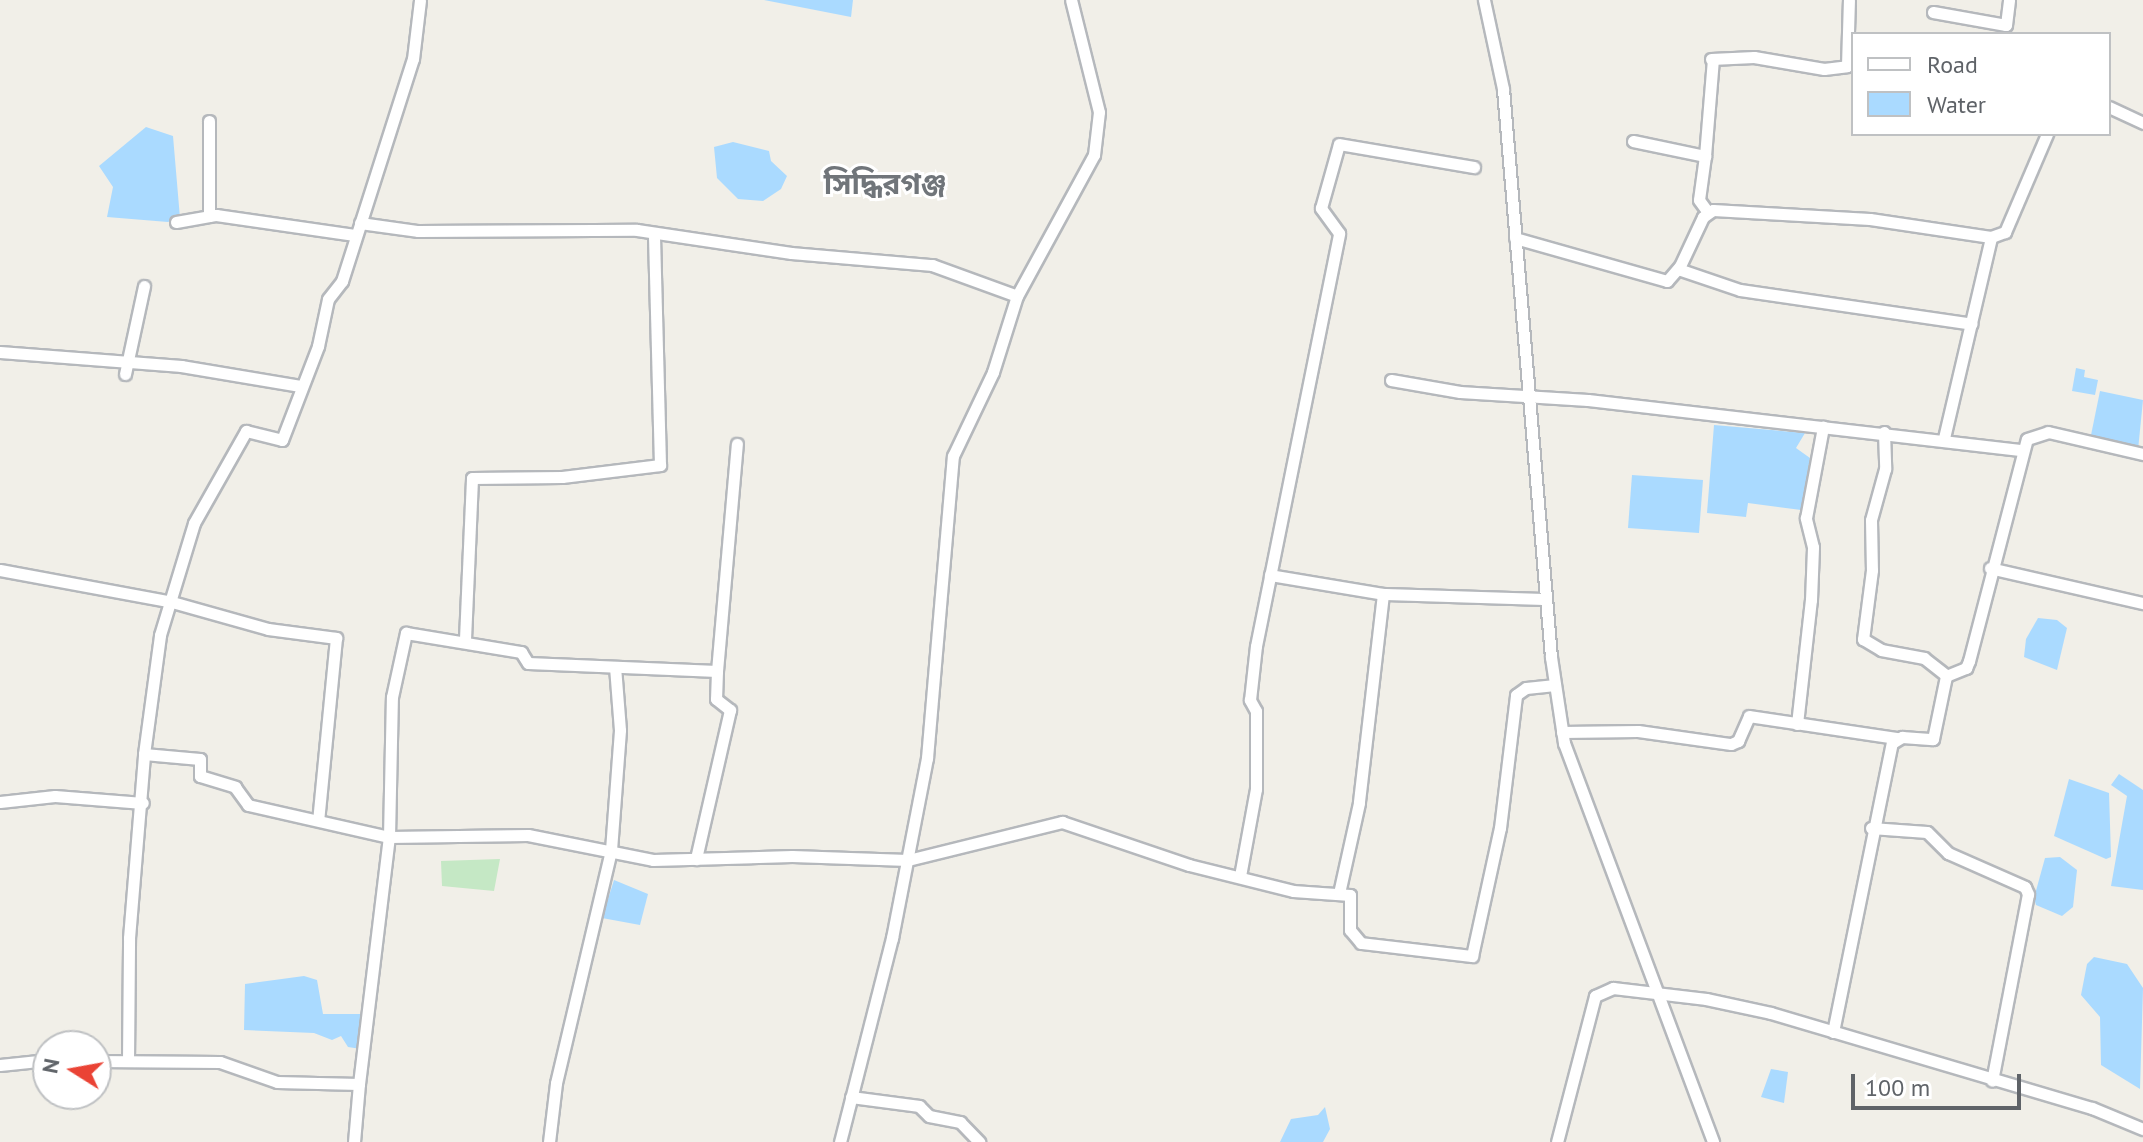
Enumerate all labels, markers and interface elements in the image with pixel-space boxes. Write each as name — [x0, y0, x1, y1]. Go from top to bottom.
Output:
legend — [1851, 32, 2111, 136]
text: Road — [1927, 49, 1978, 80]
text: Water — [1927, 89, 1986, 120]
district label: সিদ্ধিরগঞ্জ — [824, 165, 946, 201]
north arrow — [32, 1030, 112, 1110]
text: N — [35, 1056, 66, 1076]
scale bar — [1855, 1058, 2025, 1108]
text: 100 m — [1865, 1072, 1930, 1103]

